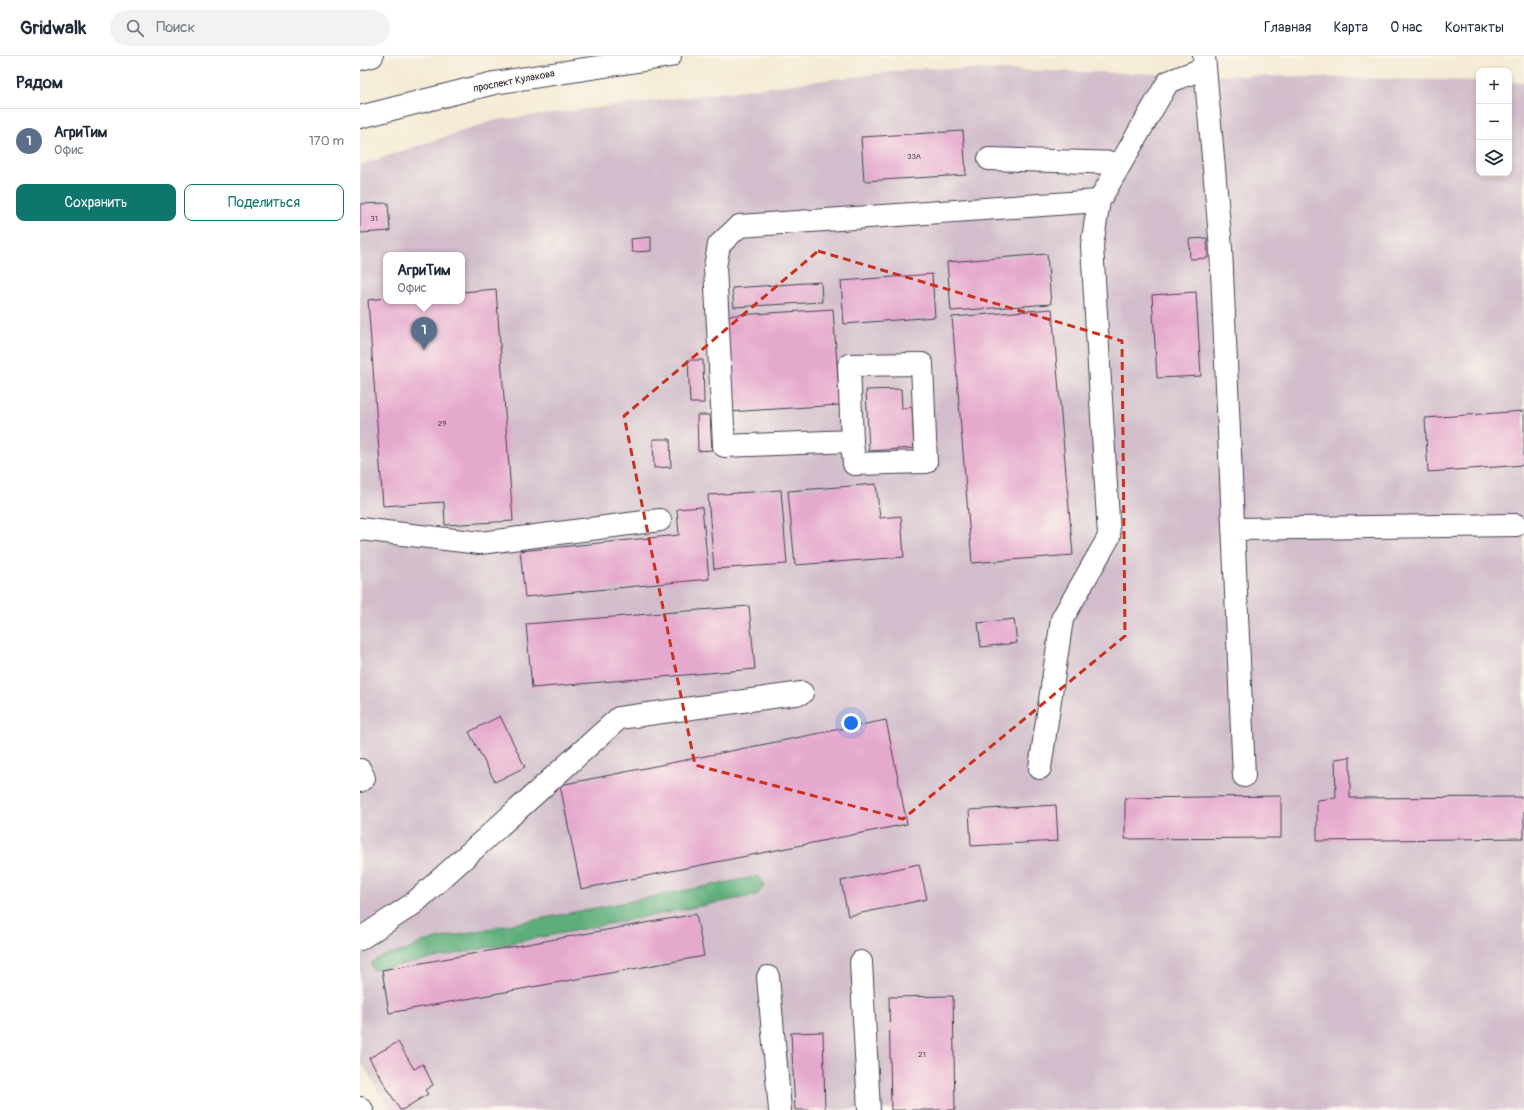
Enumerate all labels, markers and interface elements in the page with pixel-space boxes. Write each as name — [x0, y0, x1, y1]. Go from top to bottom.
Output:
search box — [110, 10, 390, 46]
text: Gridwalk — [20, 16, 86, 40]
icon: search — [124, 17, 146, 39]
text: Поиск — [156, 18, 195, 37]
text: Главная — [1264, 19, 1311, 36]
text: Карта — [1333, 19, 1368, 36]
text: О нас — [1390, 19, 1423, 36]
text: Контакты — [1445, 19, 1504, 36]
street label: проспект Кулакова — [472, 67, 556, 95]
map controls — [1476, 68, 1512, 176]
button: + — [1476, 68, 1512, 104]
text: Рядом — [16, 72, 63, 93]
button: − — [1476, 104, 1512, 140]
text: АгриТим — [54, 123, 108, 142]
text: 1 — [26, 133, 32, 149]
text: 170 m — [309, 133, 344, 149]
button: layers — [1476, 140, 1512, 176]
text: Офис — [54, 142, 84, 158]
house number: 33А — [907, 152, 921, 161]
button: Сохранить — [16, 184, 176, 221]
button: Поделиться — [184, 184, 344, 221]
house number: 31 — [370, 214, 378, 223]
popup — [383, 252, 465, 304]
text: АгриТим — [397, 261, 451, 280]
text: Офис — [397, 280, 427, 296]
pin: 1 — [411, 317, 437, 350]
house number: 29 — [438, 419, 446, 428]
your location — [841, 713, 861, 733]
house number: 21 — [918, 1050, 926, 1059]

